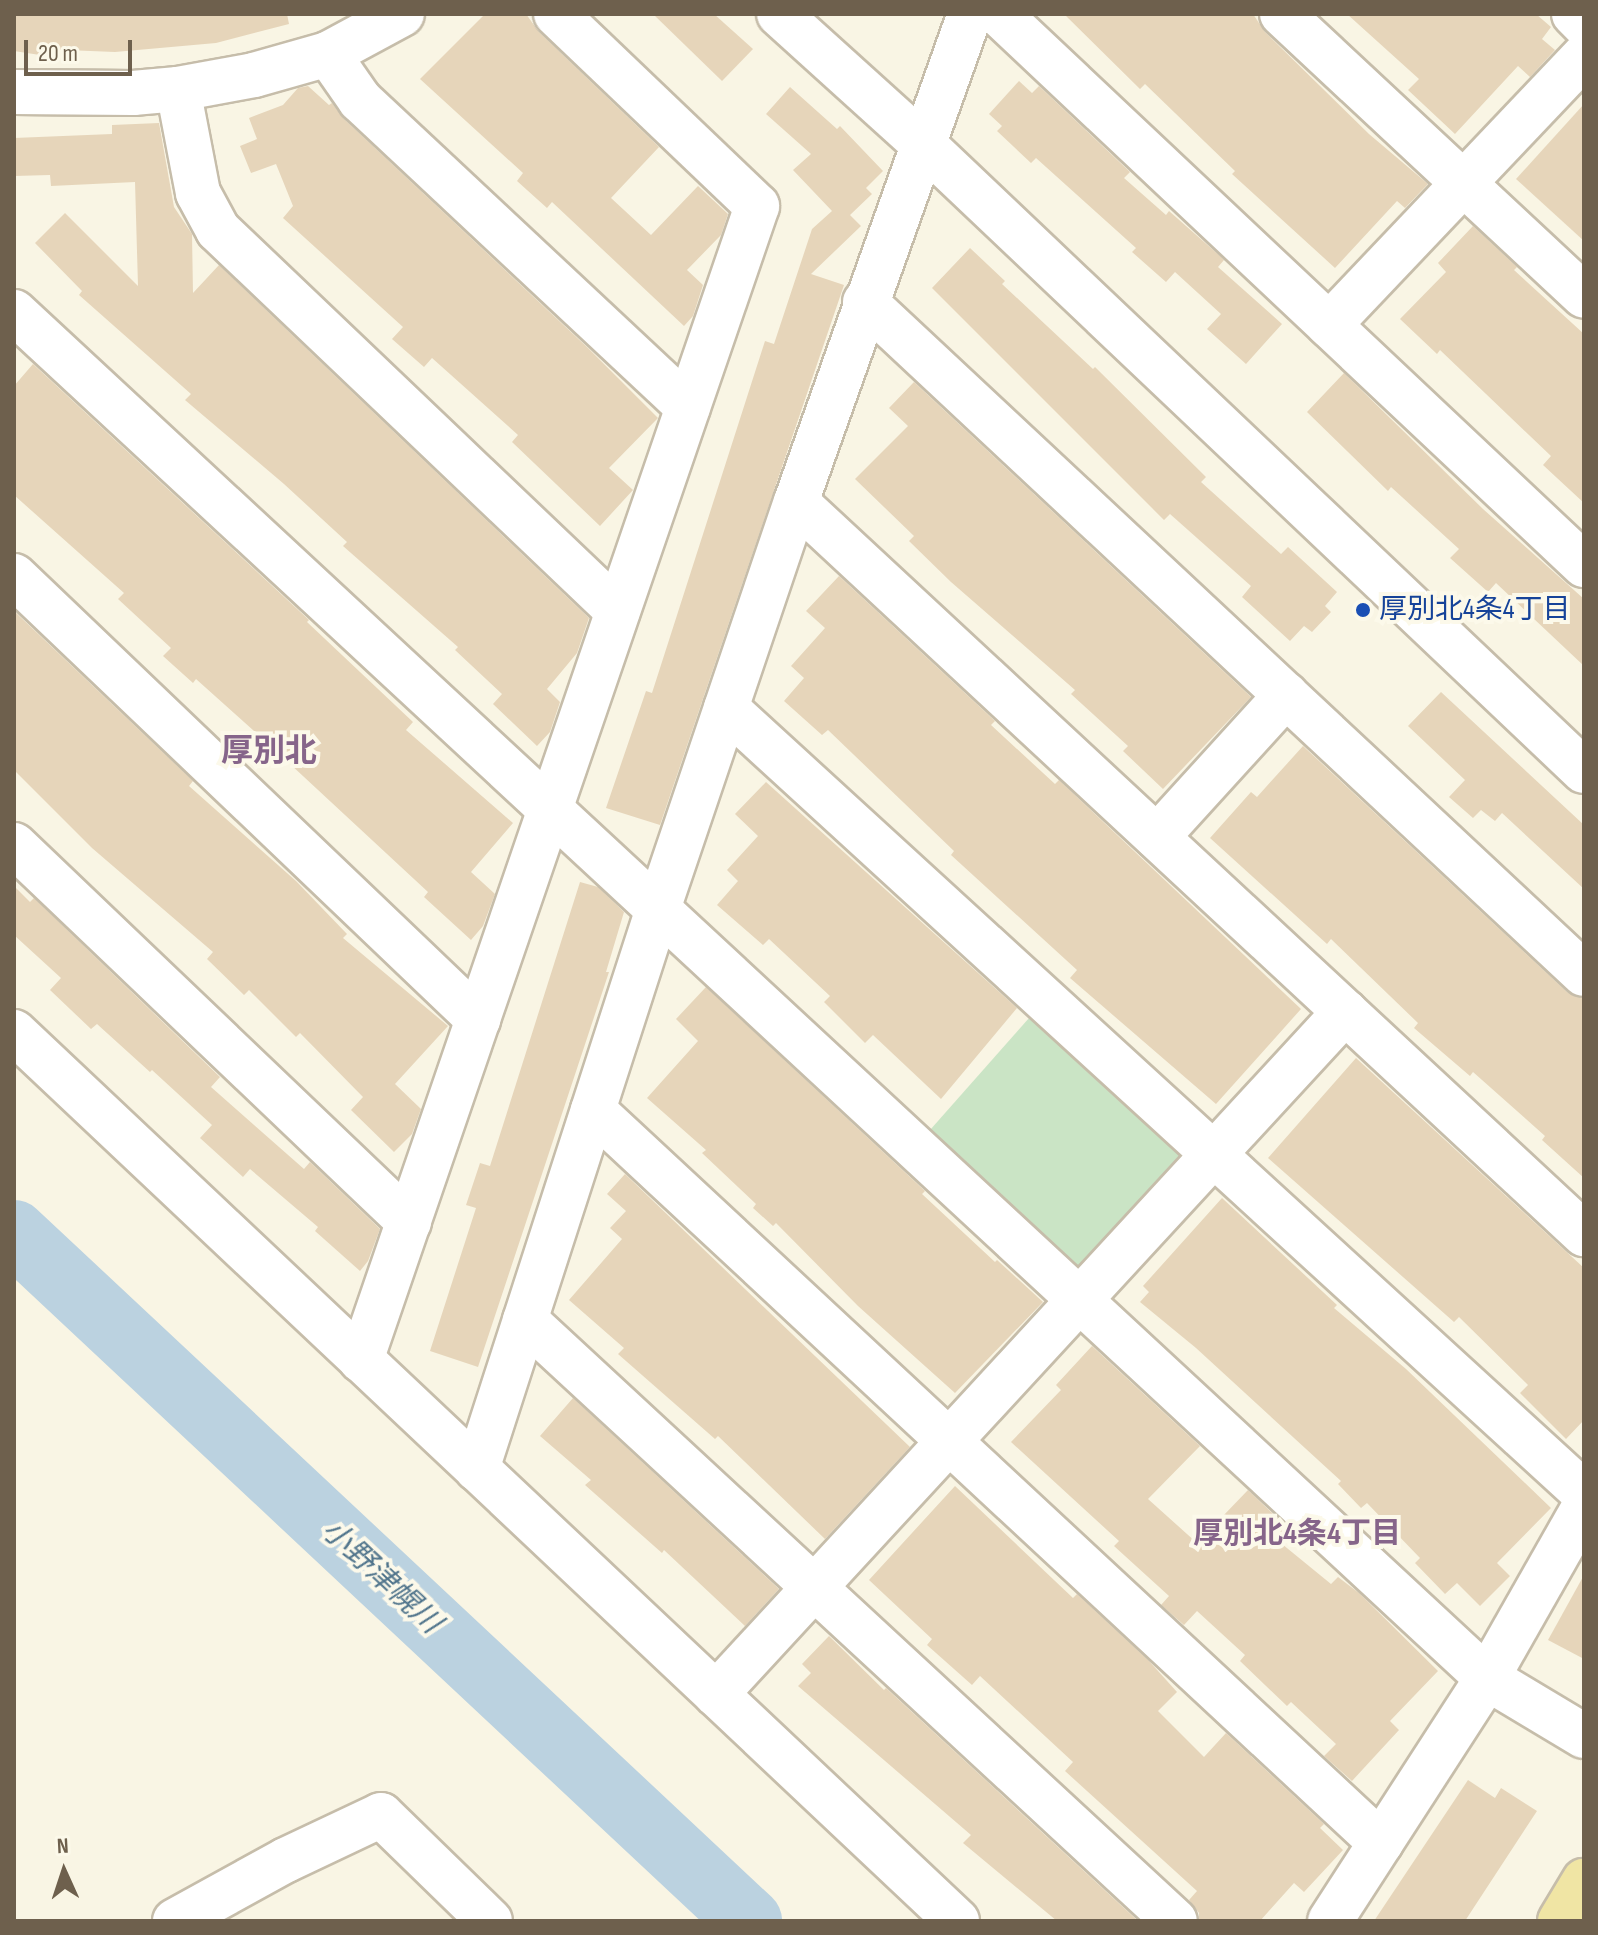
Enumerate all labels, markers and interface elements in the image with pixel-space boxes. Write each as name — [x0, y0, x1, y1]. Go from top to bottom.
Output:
scale bar — [28, 24, 136, 74]
text: 20 m — [38, 39, 78, 68]
place label: 厚別北4条4丁目 — [1379, 593, 1570, 627]
marker: 厚別北4条4丁目 — [1354, 601, 1372, 619]
district label: 厚別北 — [221, 733, 317, 771]
water label: 小野津幌川 — [314, 1513, 448, 1641]
district label: 厚別北4条4丁目 — [1193, 1516, 1401, 1552]
north arrow — [24, 1831, 104, 1911]
text: N — [56, 1833, 69, 1860]

